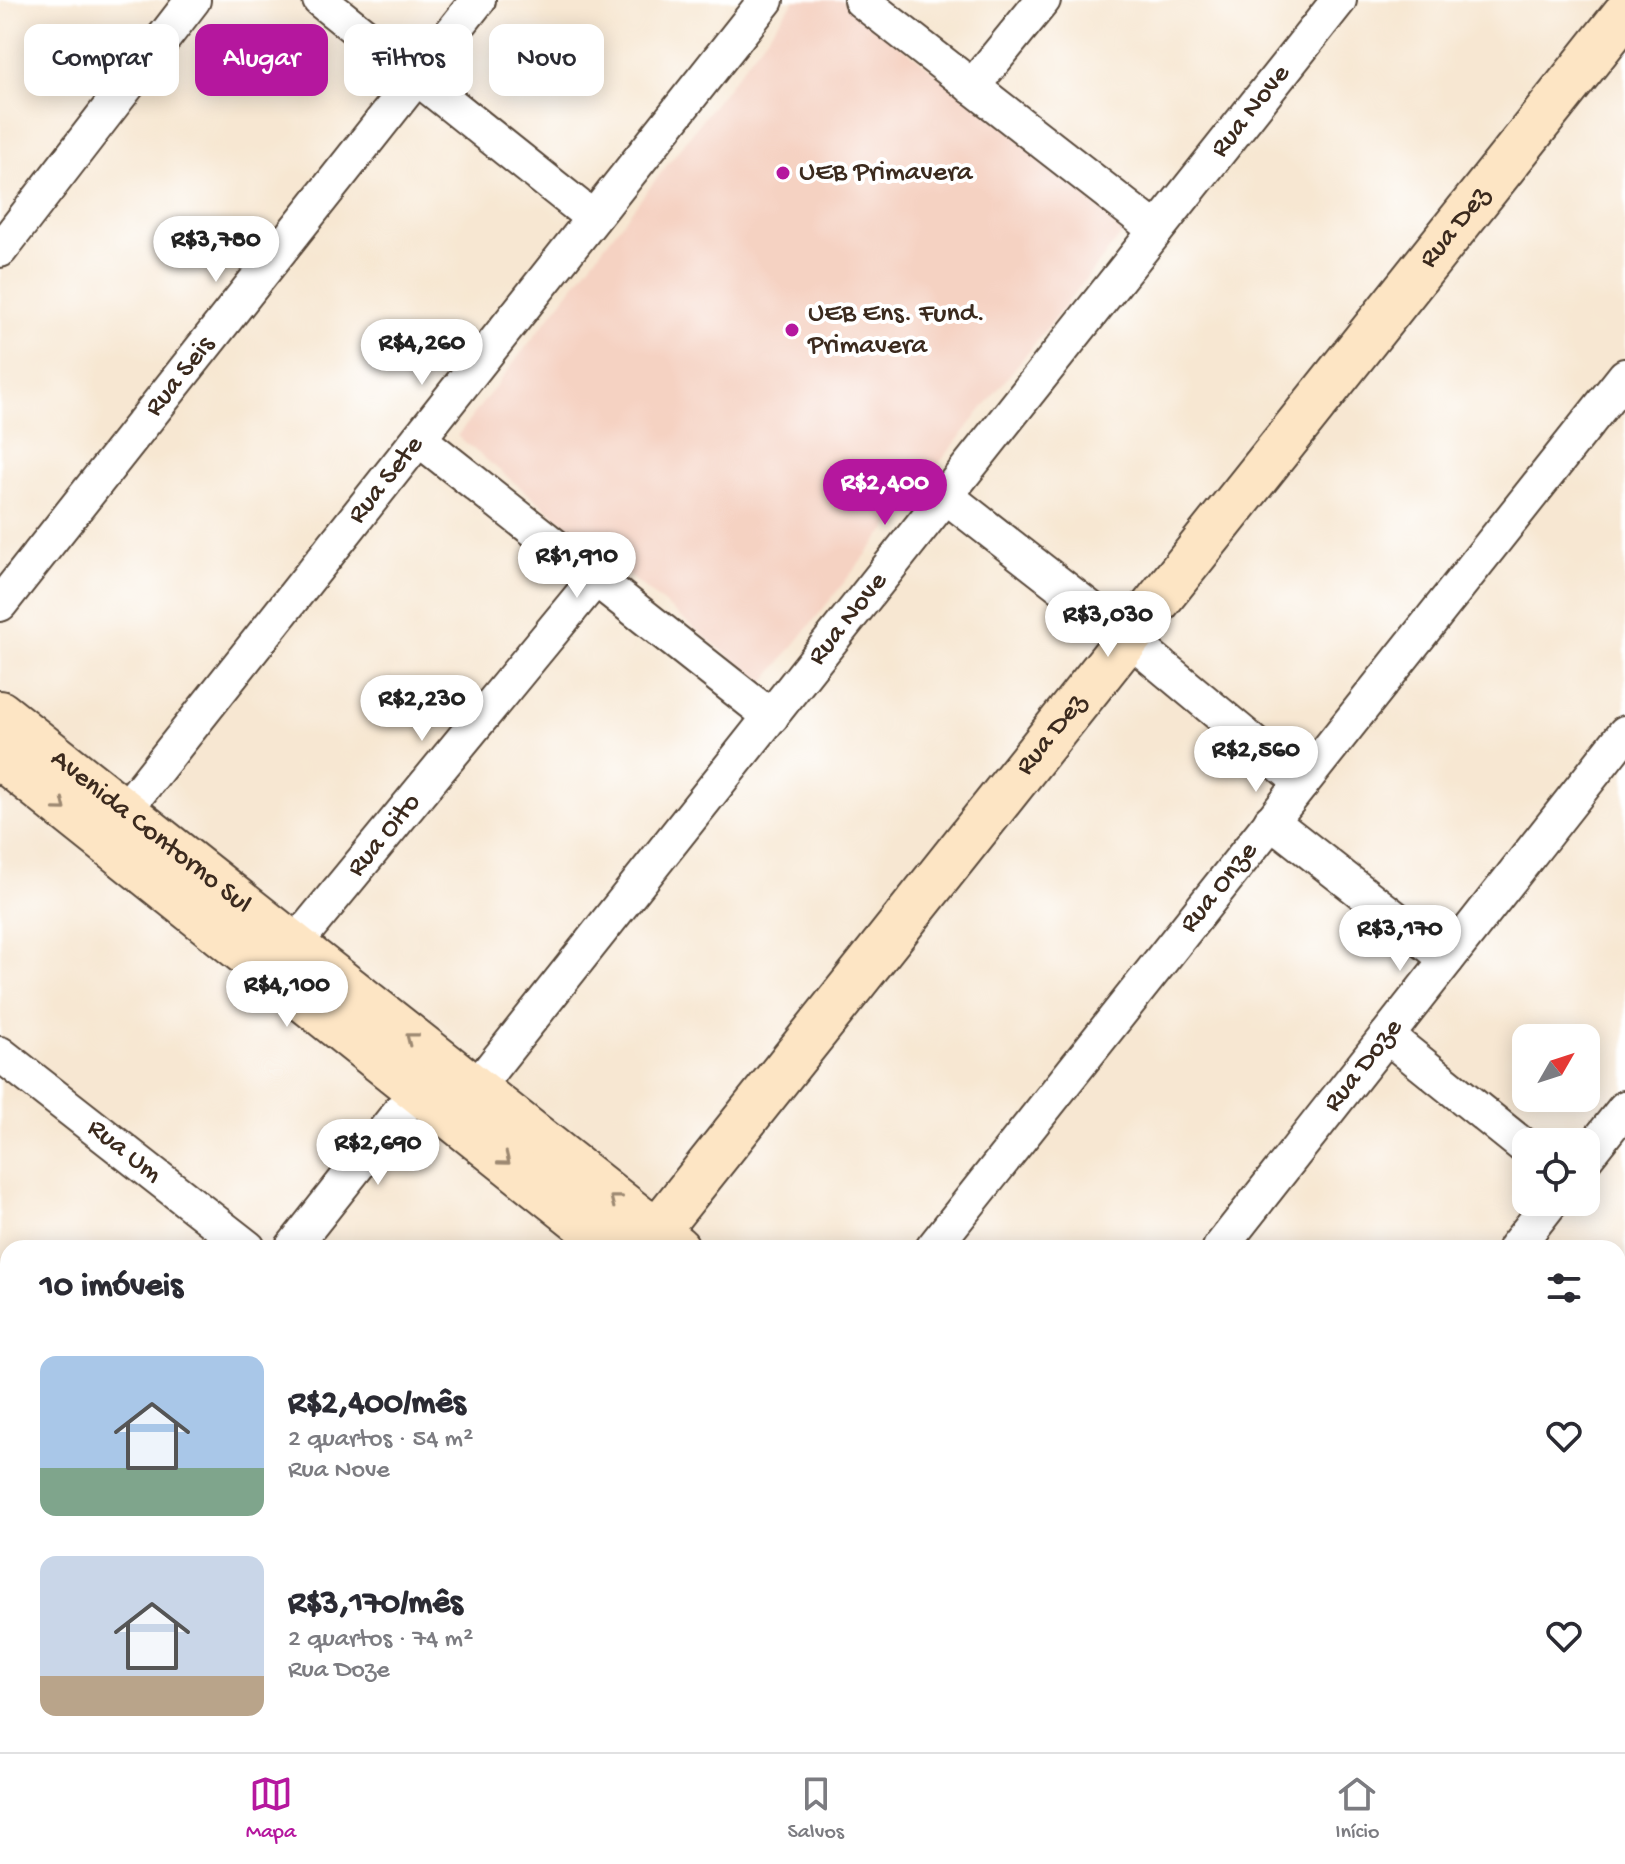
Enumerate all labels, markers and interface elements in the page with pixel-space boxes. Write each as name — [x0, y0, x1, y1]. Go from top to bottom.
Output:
chip: Comprar — [24, 24, 179, 96]
chip: Alugar — [195, 24, 328, 96]
chip: Filtros — [344, 24, 473, 96]
chip: Novo — [489, 24, 604, 96]
street label: Rua Nove — [1204, 58, 1298, 165]
place label: UEB Primavera — [799, 157, 974, 190]
marker: UEB Primavera — [774, 164, 792, 182]
street label: Rua Dez — [1412, 179, 1499, 275]
pin: R$3,780 — [142, 216, 290, 284]
text: R$3,780 — [171, 226, 261, 257]
place label: UEB Ens. Fund. Primavera — [807, 298, 985, 363]
pin: R$4,260 — [348, 319, 496, 387]
marker: UEB Ens. Fund. Primavera — [783, 321, 801, 339]
street label: Rua Seis — [138, 329, 222, 424]
text: R$4,260 — [379, 329, 465, 360]
street label: Rua Sete — [341, 429, 431, 531]
pin: R$2,400 — [811, 459, 959, 527]
text: R$2,400 — [841, 469, 929, 500]
pin: R$1,910 — [503, 532, 651, 600]
text: R$1,910 — [536, 542, 618, 573]
street label: Rua Nove — [801, 565, 895, 672]
pin: R$3,030 — [1034, 591, 1182, 659]
text: R$3,030 — [1063, 601, 1153, 632]
pin: R$2,230 — [348, 675, 496, 743]
text: R$2,230 — [378, 685, 466, 716]
street label: Rua Dez — [1009, 686, 1095, 782]
pin: R$2,560 — [1182, 726, 1330, 794]
text: R$2,560 — [1212, 736, 1300, 767]
street label: Avenida Contorno Sul — [43, 743, 258, 922]
street label: Rua Oito — [340, 787, 428, 884]
one-way arrow — [52, 796, 66, 811]
street label: Rua Onze — [1173, 835, 1265, 940]
pin: R$3,170 — [1326, 905, 1474, 973]
text: R$3,170 — [1357, 915, 1443, 946]
pin: R$4,100 — [213, 961, 361, 1029]
text: R$4,100 — [244, 971, 330, 1002]
street label: Rua Doze — [1317, 1012, 1411, 1119]
north arrow — [1512, 1024, 1600, 1112]
map controls — [1512, 1024, 1600, 1216]
one-way arrow — [405, 1034, 420, 1048]
street label: Rua Um — [80, 1112, 169, 1191]
pin: R$2,690 — [304, 1119, 452, 1187]
button: locate — [1512, 1128, 1600, 1216]
text: R$2,690 — [334, 1129, 422, 1160]
one-way arrow — [496, 1150, 510, 1165]
one-way arrow — [609, 1195, 624, 1209]
icon: filters — [1542, 1266, 1586, 1310]
text: 10 imóveis — [40, 1268, 183, 1308]
text: R$2,400/mês — [288, 1385, 466, 1425]
icon: home — [104, 1388, 200, 1484]
icon: heart — [1542, 1414, 1586, 1458]
text: 2 quartos · 54 m² — [288, 1425, 473, 1456]
text: Rua Nove — [288, 1456, 390, 1487]
text: R$3,170/mês — [288, 1585, 463, 1625]
icon: home — [104, 1588, 200, 1684]
icon: heart — [1542, 1614, 1586, 1658]
text: 2 quartos · 74 m² — [288, 1625, 473, 1656]
text: Rua Doze — [288, 1656, 390, 1687]
tab: Mapa — [246, 1772, 296, 1846]
tab: Salvos — [787, 1772, 844, 1846]
tab: Início — [1335, 1772, 1379, 1846]

